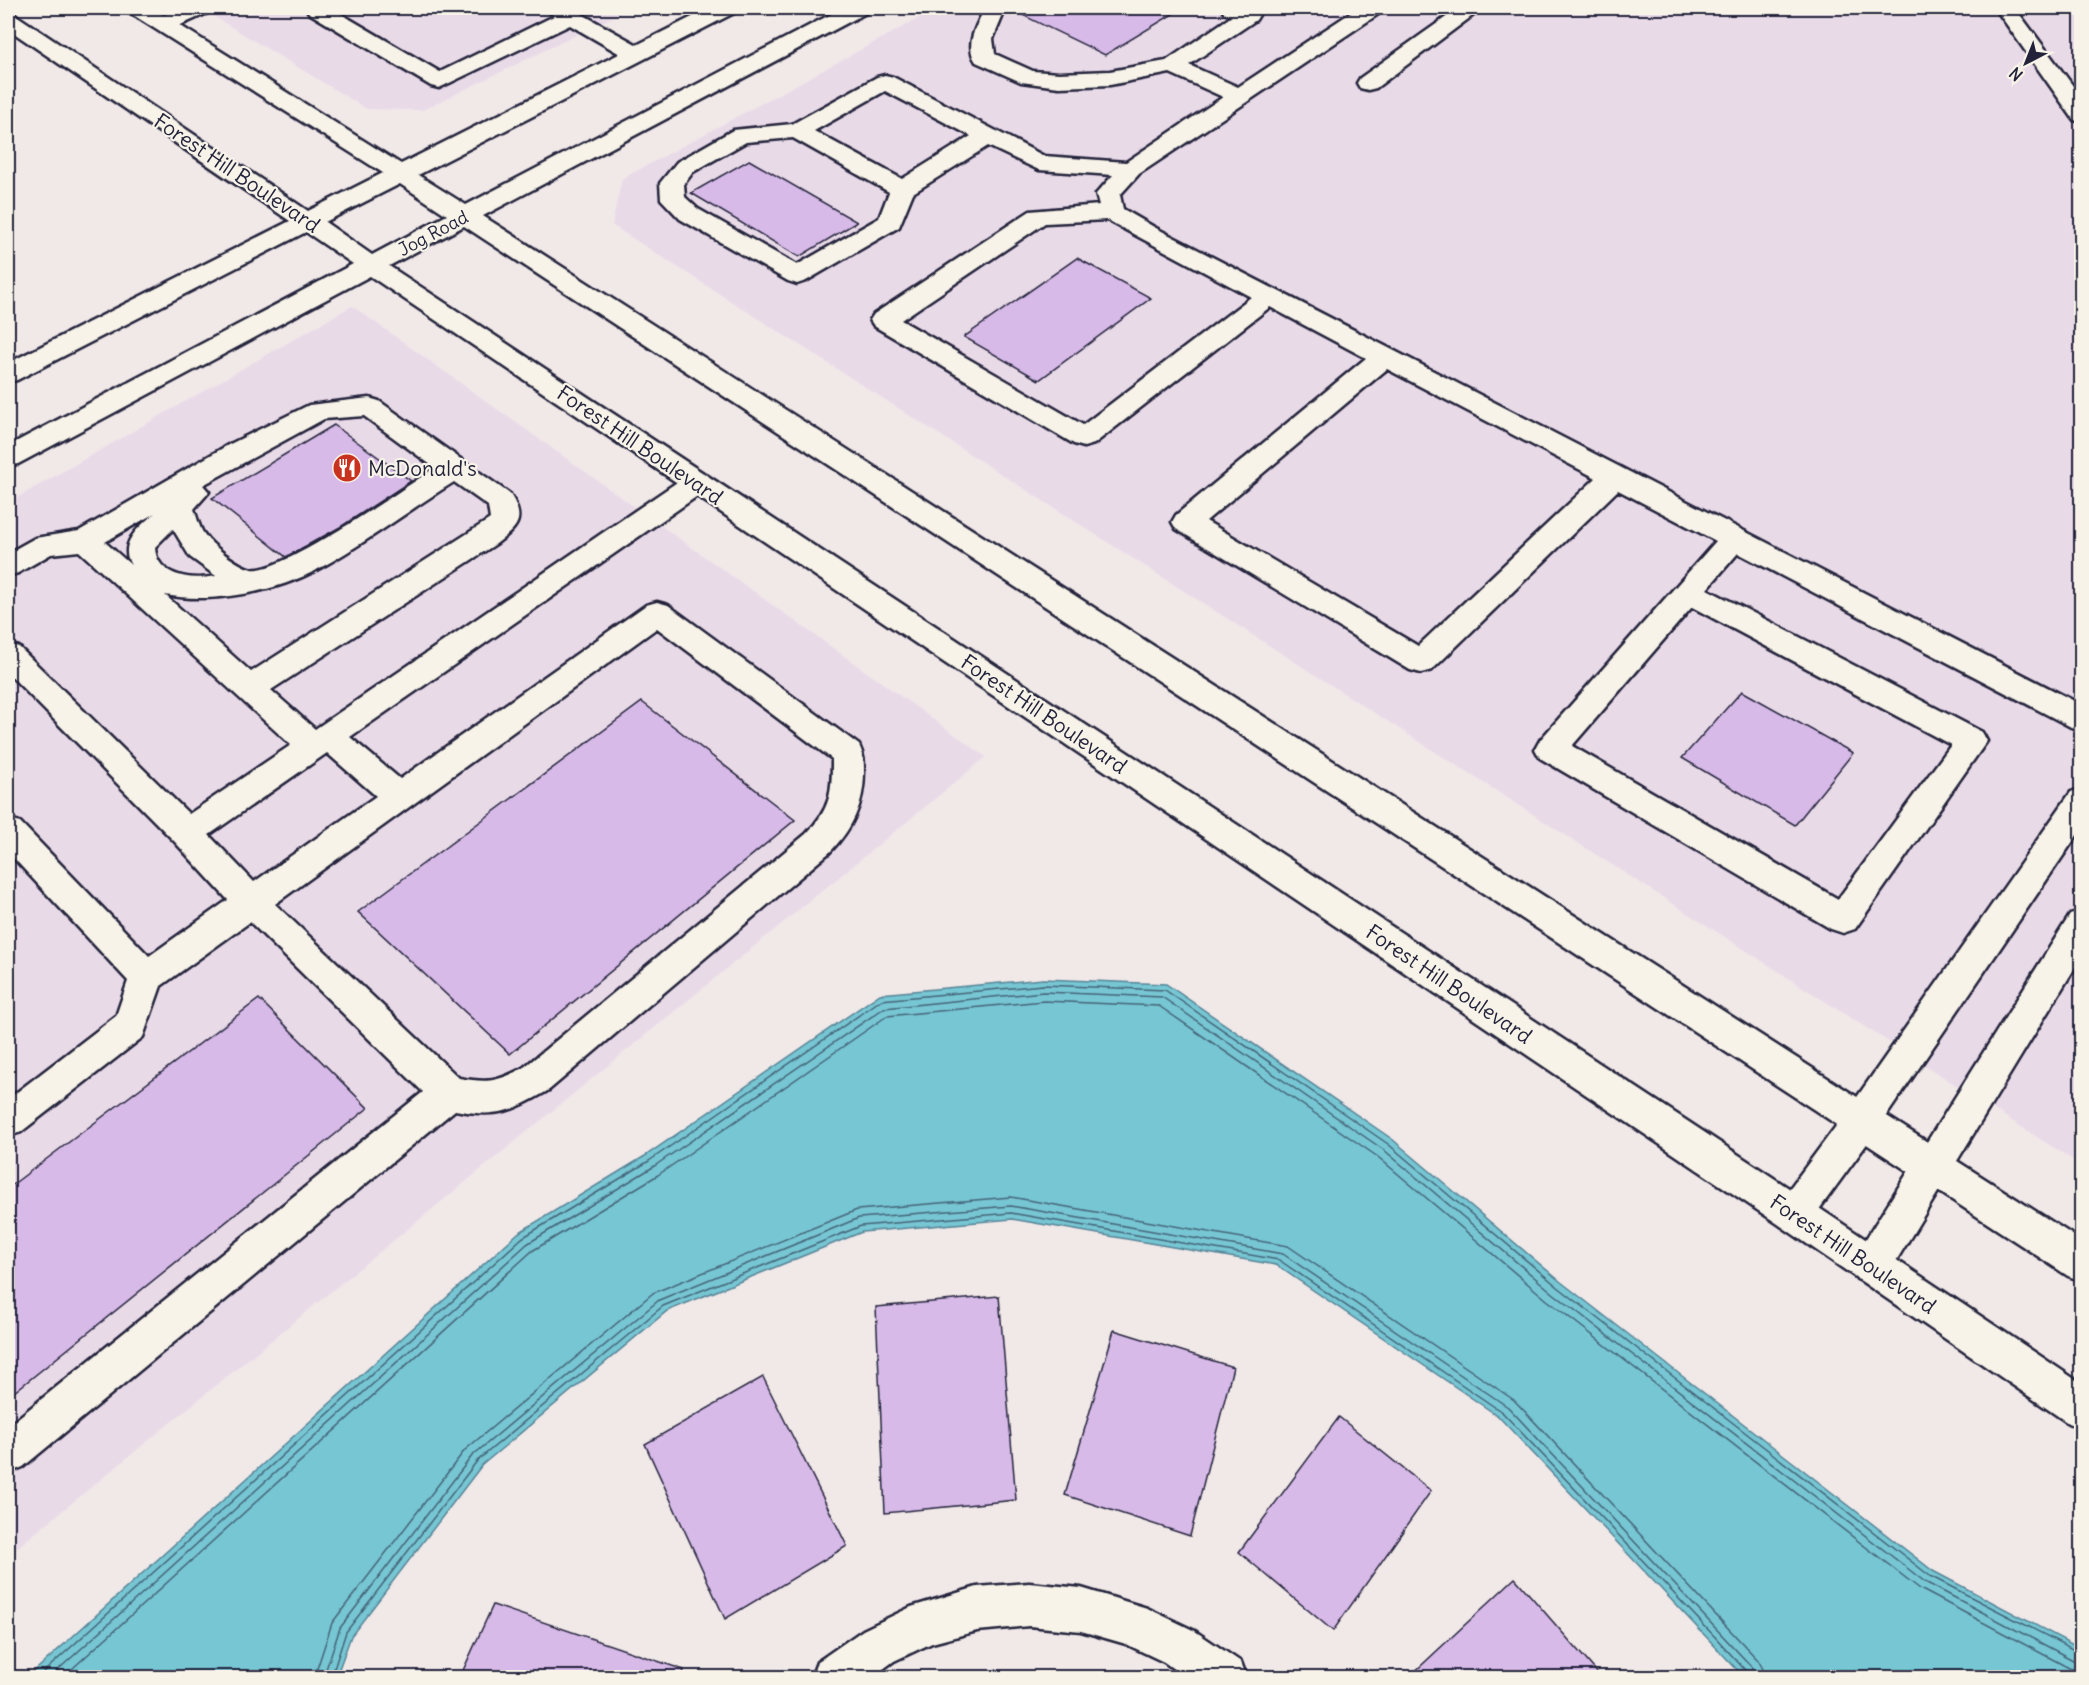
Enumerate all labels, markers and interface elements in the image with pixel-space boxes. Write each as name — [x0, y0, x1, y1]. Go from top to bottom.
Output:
north arrow — [1996, 33, 2056, 93]
text: N — [2005, 63, 2027, 85]
street label: Forest Hill Boulevard — [149, 107, 325, 239]
street label: Jog Road — [394, 205, 472, 261]
street label: Forest Hill Boulevard — [552, 379, 728, 511]
restaurant icon: McDonald's — [331, 452, 363, 484]
place label: McDonald's — [368, 455, 477, 482]
street label: Forest Hill Boulevard — [956, 648, 1132, 780]
street label: Forest Hill Boulevard — [1361, 918, 1537, 1050]
street label: Forest Hill Boulevard — [1765, 1188, 1941, 1320]

